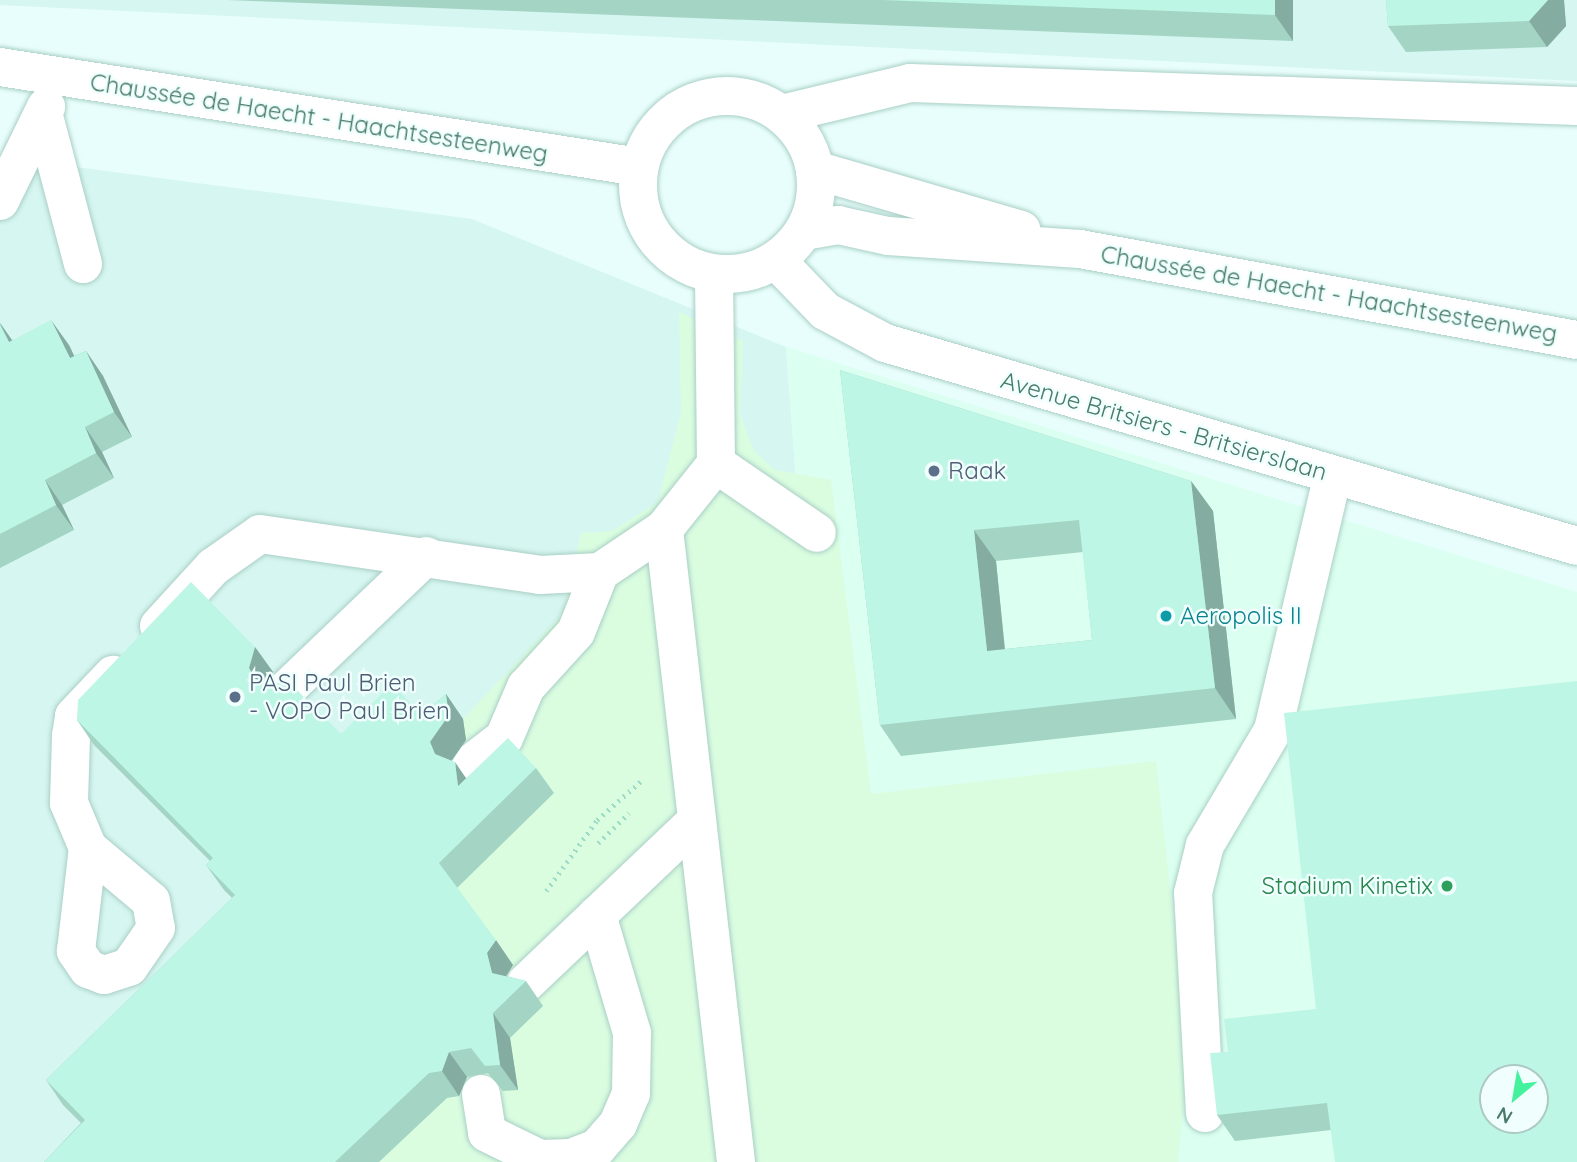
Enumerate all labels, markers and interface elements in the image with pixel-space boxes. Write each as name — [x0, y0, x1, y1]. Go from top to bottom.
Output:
street label: Chaussée de Haecht - Haachtsesteenweg — [88, 68, 550, 168]
street label: Chaussée de Haecht - Haachtsesteenweg — [1099, 240, 1559, 348]
street label: Avenue Britsiers - Britsierslaan — [998, 366, 1330, 486]
place label: Raak — [948, 457, 1006, 485]
marker: Raak — [926, 463, 942, 479]
place label: Aeropolis II — [1180, 602, 1302, 630]
marker: Aeropolis II — [1158, 608, 1174, 624]
place label: PASI Paul Brien - VOPO Paul Brien — [249, 669, 450, 725]
marker: PASI Paul Brien - VOPO Paul Brien — [227, 689, 243, 705]
place label: Stadium Kinetix — [1261, 872, 1433, 900]
marker: Stadium Kinetix — [1439, 878, 1455, 894]
north arrow — [1479, 1064, 1549, 1134]
text: N — [1492, 1102, 1517, 1129]

